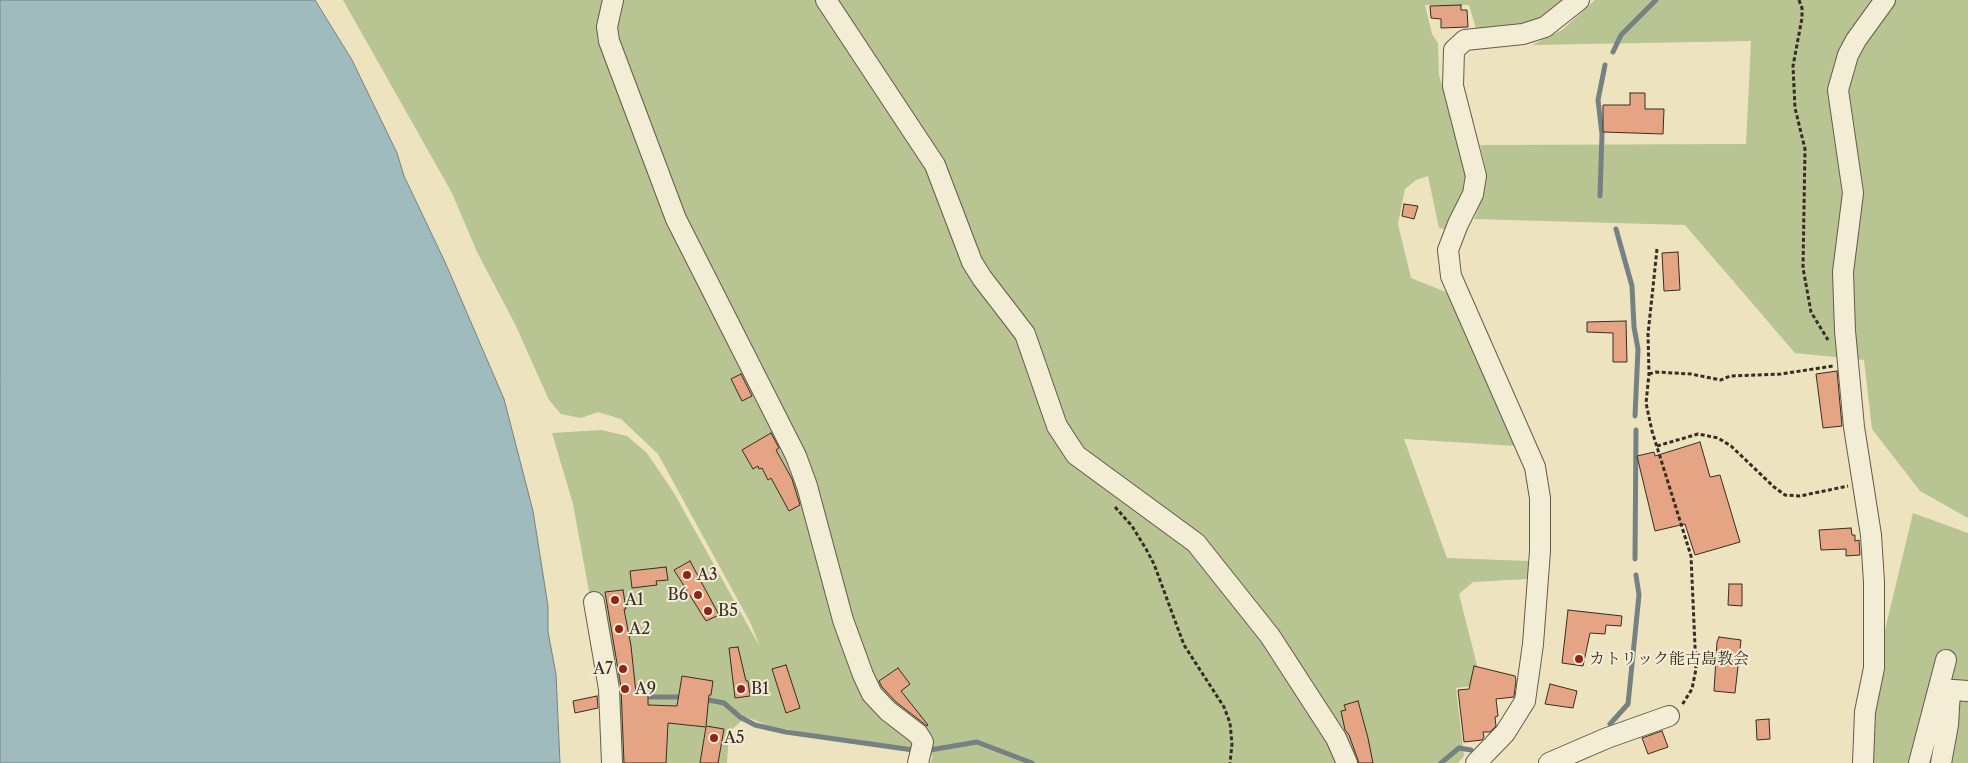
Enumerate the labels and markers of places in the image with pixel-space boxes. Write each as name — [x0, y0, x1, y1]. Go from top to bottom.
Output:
place label: A3 — [697, 565, 718, 585]
marker: A3 — [681, 569, 693, 581]
place label: B6 — [667, 585, 688, 605]
marker: B6 — [692, 589, 704, 601]
place label: A1 — [625, 590, 644, 610]
marker: A1 — [609, 594, 621, 606]
place label: B5 — [718, 601, 738, 621]
marker: B5 — [702, 605, 714, 617]
place label: A2 — [629, 619, 650, 639]
marker: A2 — [613, 623, 625, 635]
place label: カトリック能古島教会 — [1589, 649, 1749, 669]
marker: カトリック能古島教会 — [1573, 653, 1585, 665]
place label: A7 — [593, 659, 613, 679]
marker: A7 — [617, 663, 629, 675]
place label: A9 — [635, 679, 656, 699]
place label: B1 — [751, 679, 769, 699]
marker: A9 — [619, 683, 631, 695]
marker: B1 — [735, 683, 747, 695]
place label: A5 — [724, 728, 745, 748]
marker: A5 — [708, 732, 720, 744]

